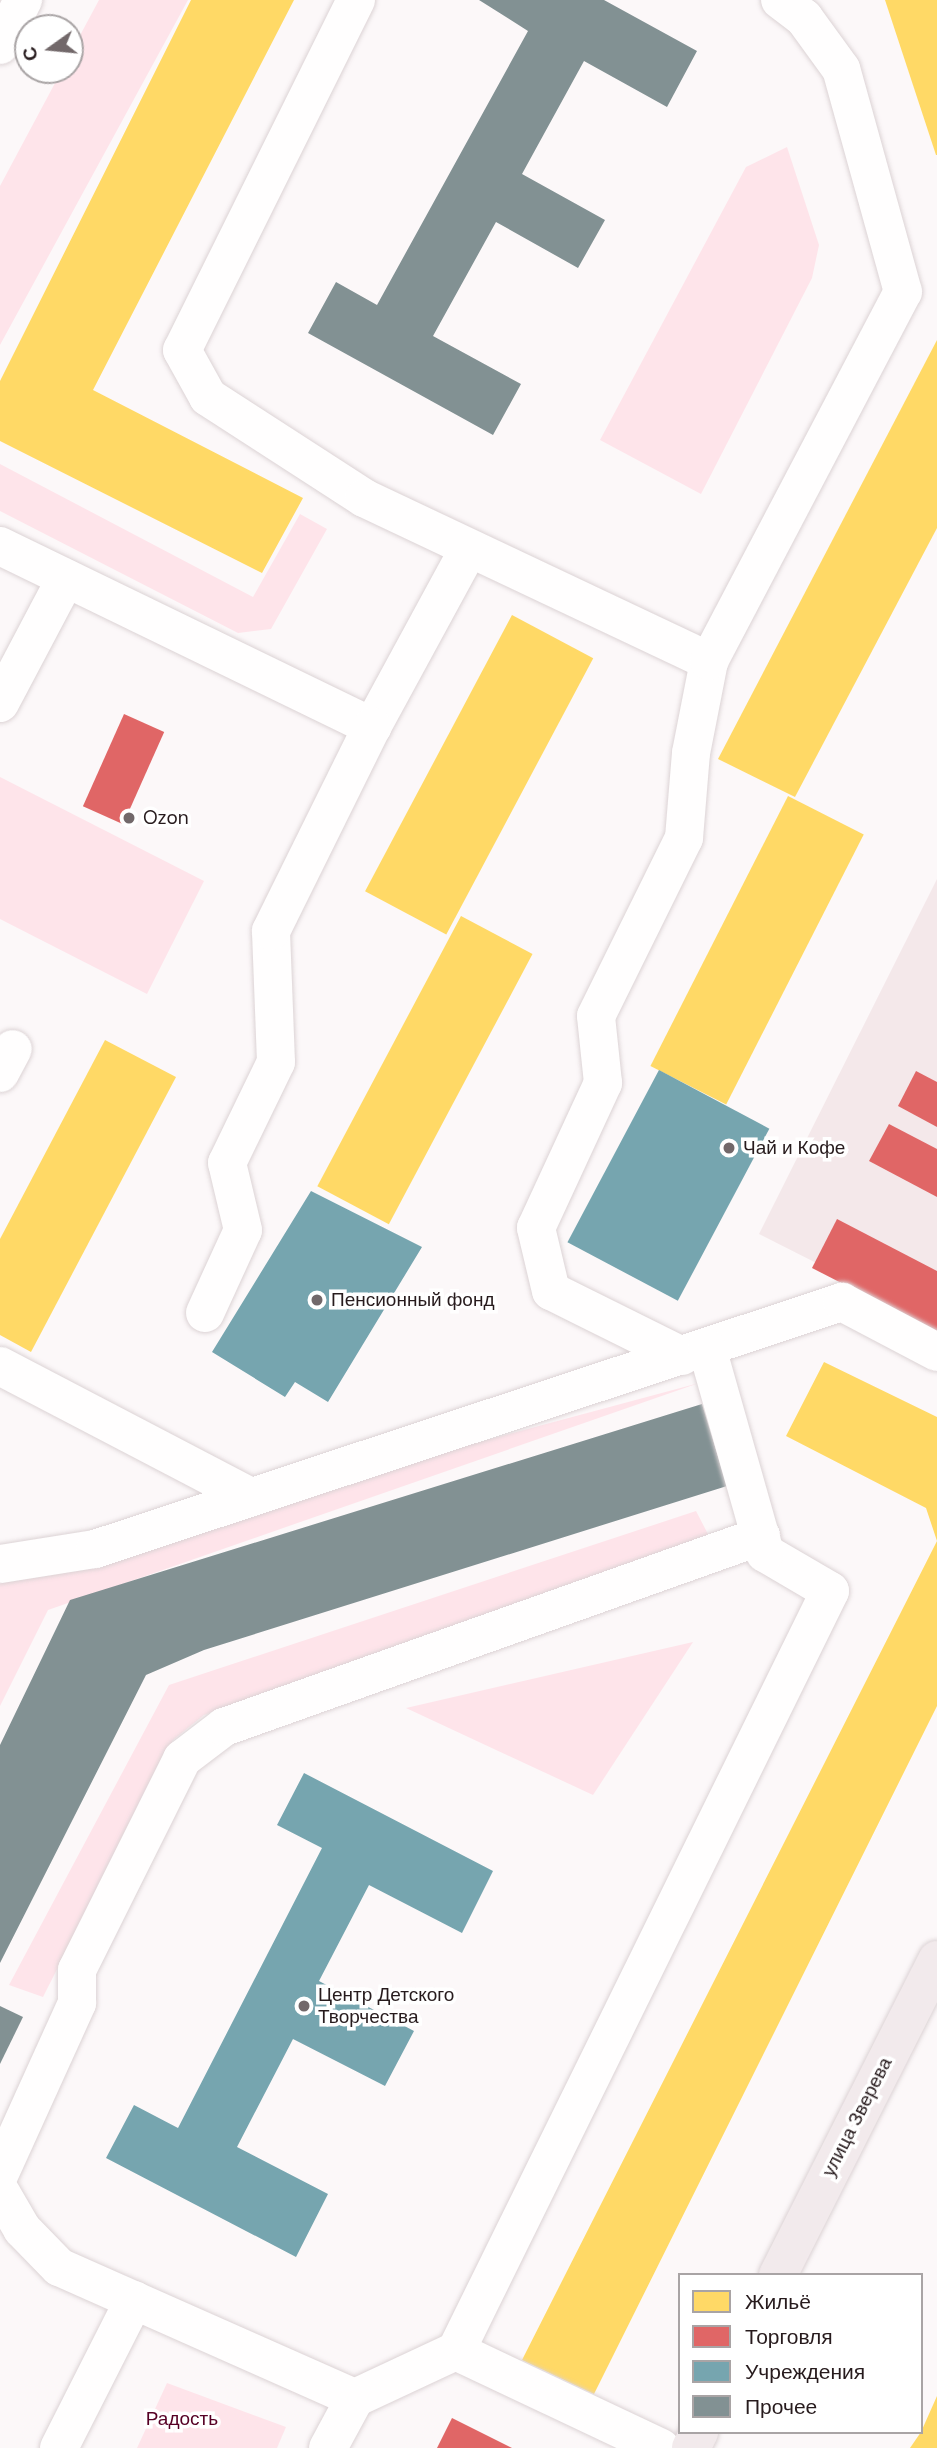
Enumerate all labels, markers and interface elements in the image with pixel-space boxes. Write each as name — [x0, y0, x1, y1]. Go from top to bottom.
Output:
north arrow — [14, 14, 84, 84]
text: С — [16, 44, 44, 64]
place label: Ozon — [143, 807, 189, 829]
marker: Ozon — [121, 810, 137, 826]
place label: Чай и Кофе — [743, 1137, 845, 1159]
marker: Чай и Кофе — [721, 1140, 737, 1156]
place label: Пенсионный фонд — [331, 1289, 494, 1311]
marker: Пенсионный фонд — [309, 1292, 325, 1308]
place label: Центр Детского Творчества — [318, 1984, 454, 2028]
marker: Центр Детского Творчества — [296, 1998, 312, 2014]
street label: улица Зверева — [817, 2054, 897, 2180]
legend — [678, 2273, 923, 2434]
text: Жильё — [745, 2288, 811, 2316]
text: Торговля — [745, 2323, 833, 2351]
text: Учреждения — [745, 2358, 865, 2386]
text: Прочее — [745, 2393, 817, 2421]
park label: Радость — [146, 2408, 218, 2430]

